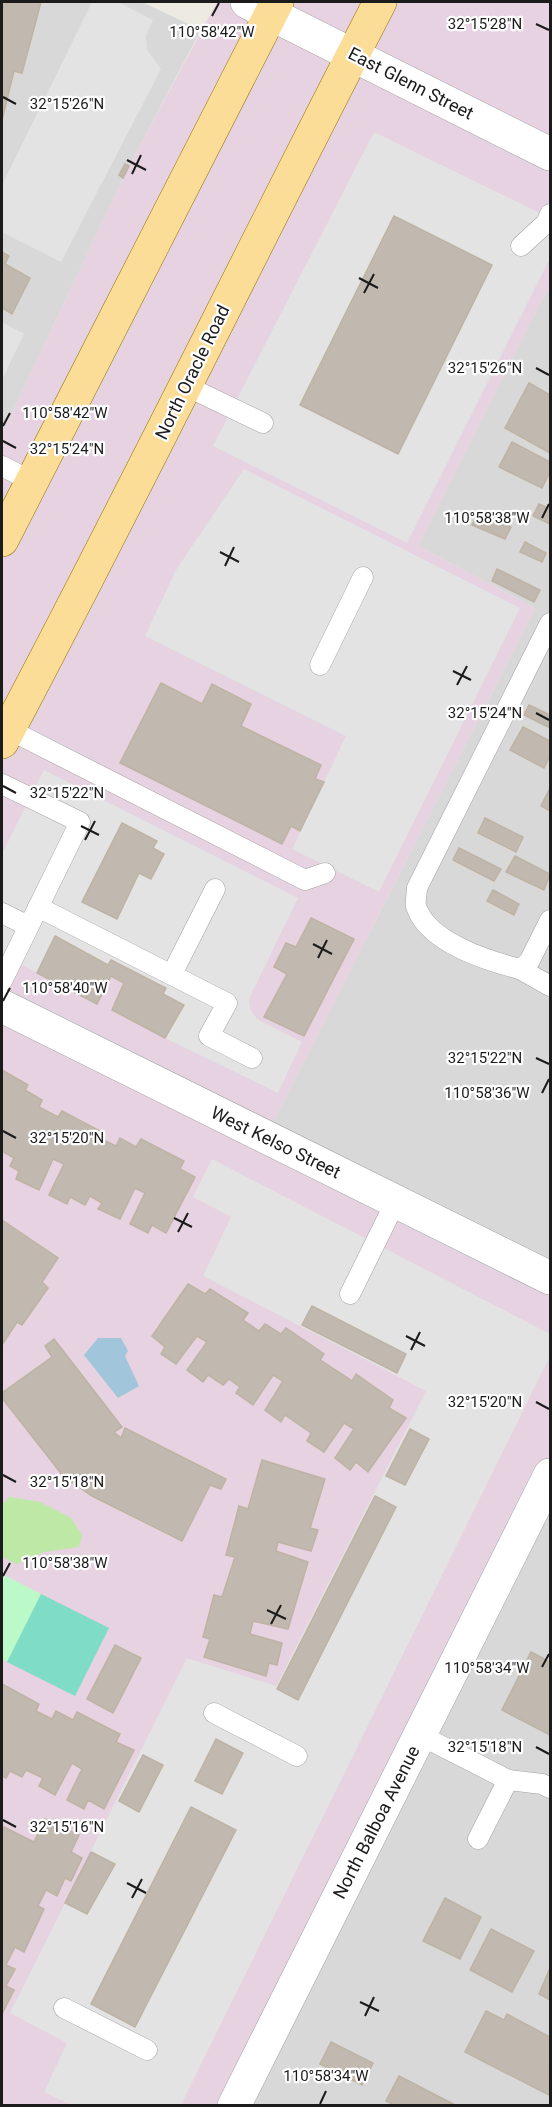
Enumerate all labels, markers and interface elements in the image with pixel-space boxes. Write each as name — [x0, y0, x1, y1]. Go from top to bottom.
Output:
text: 32°15'28"N — [448, 15, 522, 33]
text: 110°58'42"W — [169, 23, 255, 41]
street label: East Glenn Street — [345, 42, 477, 124]
text: 32°15'26"N — [30, 95, 104, 113]
street label: North Oracle Road — [150, 301, 234, 443]
text: 32°15'26"N — [448, 359, 522, 377]
text: 110°58'42"W — [22, 404, 108, 422]
text: 32°15'24"N — [30, 440, 104, 458]
text: 110°58'38"W — [444, 509, 530, 527]
text: 32°15'24"N — [448, 704, 522, 722]
text: 32°15'22"N — [30, 784, 104, 802]
text: 110°58'40"W — [22, 979, 108, 997]
text: 32°15'22"N — [448, 1049, 522, 1067]
text: 110°58'36"W — [444, 1084, 530, 1102]
street label: West Kelso Street — [208, 1102, 344, 1182]
text: 32°15'20"N — [30, 1129, 104, 1147]
text: 32°15'20"N — [448, 1393, 522, 1411]
text: 32°15'18"N — [30, 1473, 104, 1491]
text: 110°58'38"W — [22, 1554, 108, 1572]
text: 110°58'34"W — [444, 1659, 530, 1677]
text: 32°15'18"N — [448, 1738, 522, 1756]
street label: North Balboa Avenue — [328, 1742, 424, 1902]
text: 32°15'16"N — [30, 1818, 104, 1836]
text: 110°58'34"W — [283, 2067, 369, 2085]

